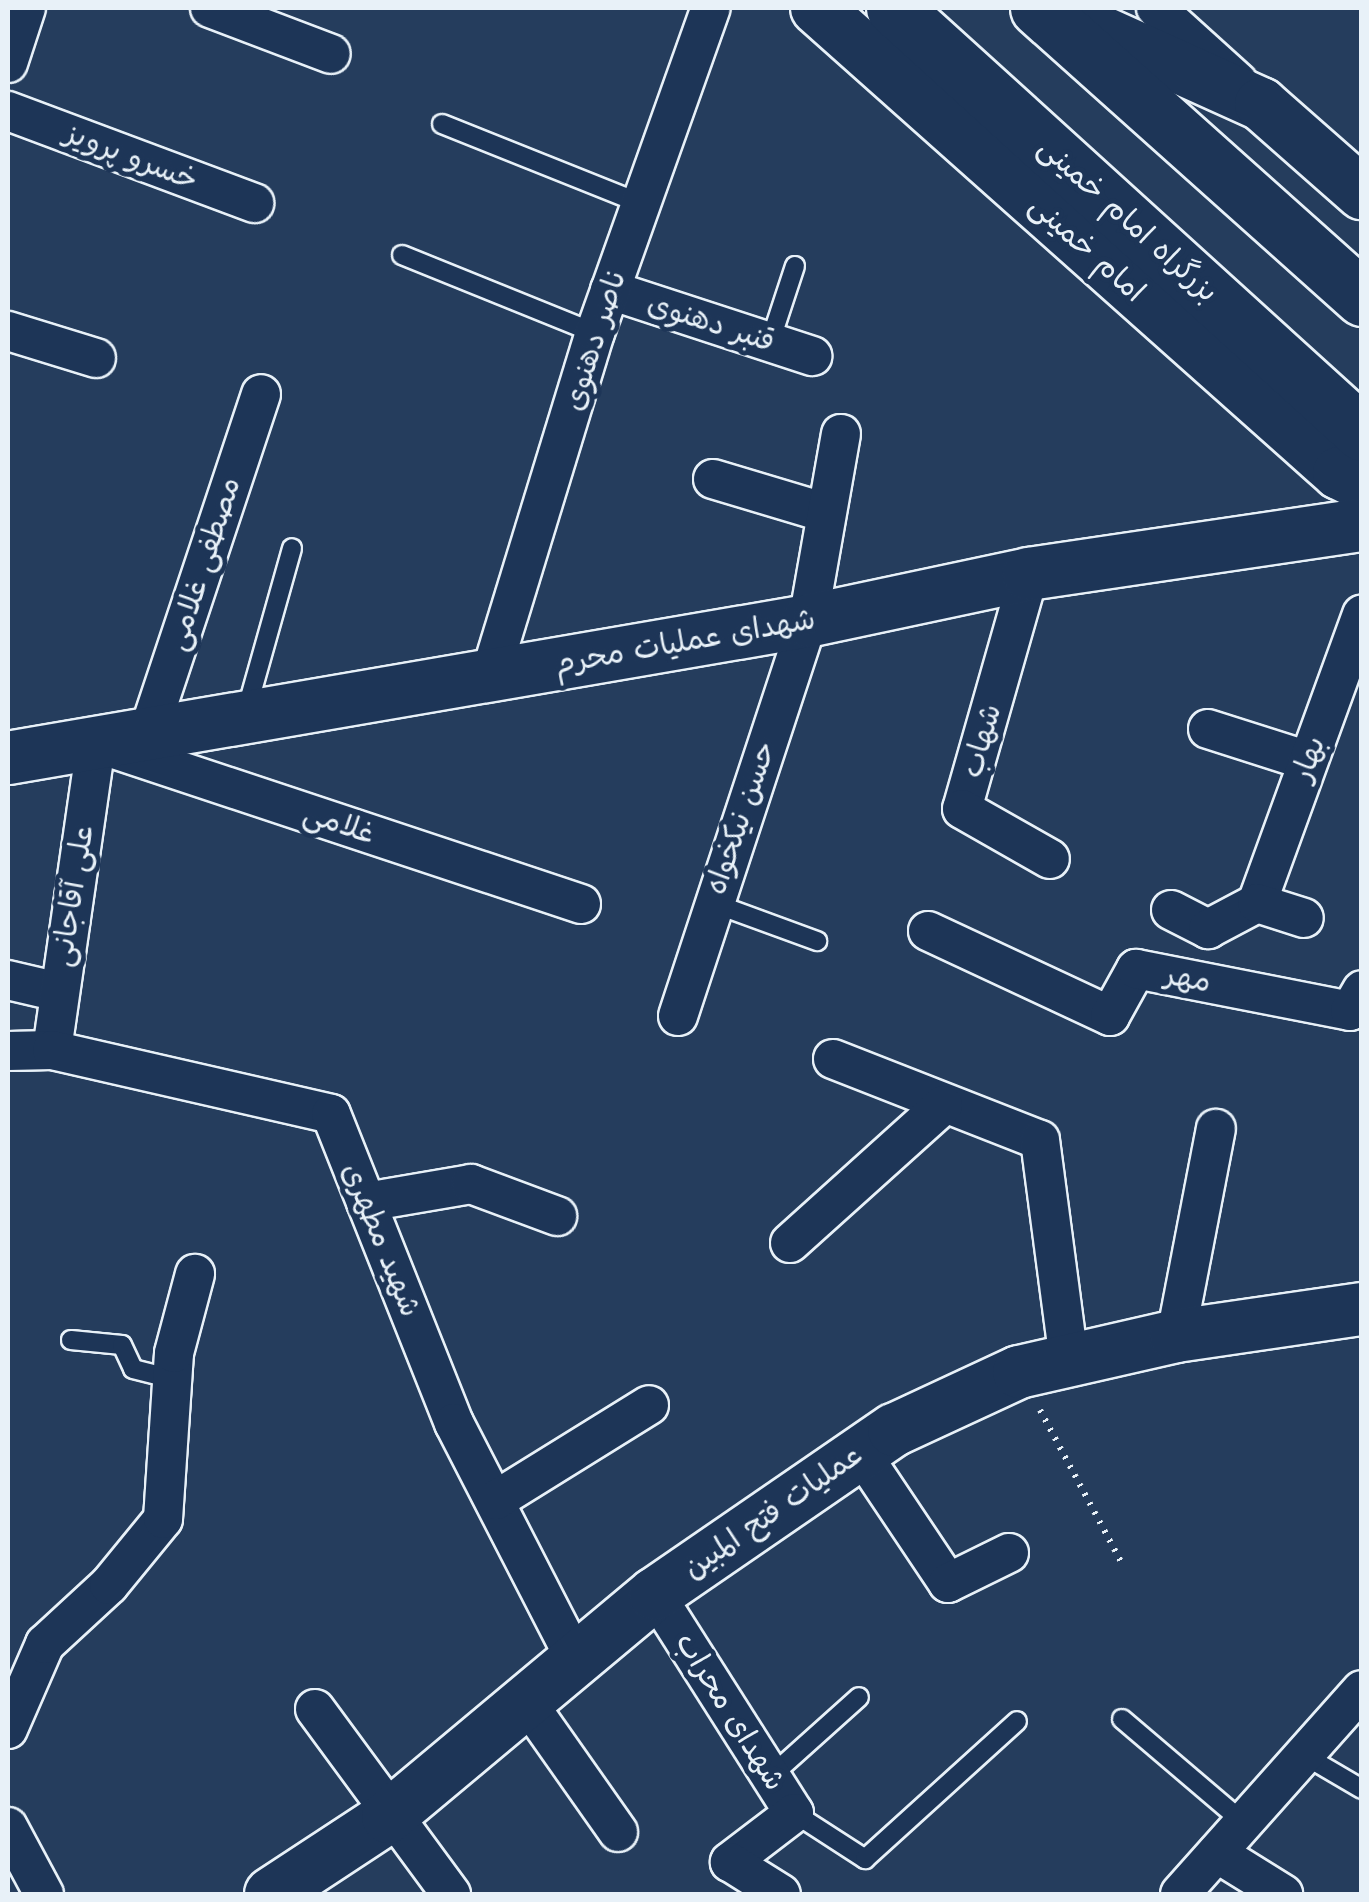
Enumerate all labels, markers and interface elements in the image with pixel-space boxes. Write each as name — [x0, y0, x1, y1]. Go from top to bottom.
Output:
street label: خسرو پرویز — [59, 115, 203, 199]
street label: بزرگراه امام خمینی — [1031, 130, 1225, 310]
street label: امام خمینی — [1022, 188, 1152, 310]
street label: ناصر دهنوی — [555, 265, 635, 415]
street label: قنبر دهنوی — [643, 286, 779, 360]
street label: مصطفی غلامی — [159, 473, 249, 655]
street label: شهدای عملیات محرم — [552, 601, 818, 683]
street label: شهاب — [954, 700, 1010, 782]
street label: بهار — [1284, 731, 1334, 787]
street label: حسن نیکخواه — [698, 737, 784, 899]
street label: غلامی — [299, 796, 379, 852]
street label: علی آقاجانی — [44, 823, 102, 969]
street label: مهر — [1162, 957, 1214, 1001]
street label: شهید مطهری — [334, 1158, 428, 1322]
street label: عملیات فتح المبین — [677, 1437, 869, 1587]
street label: شهدای محراب — [667, 1626, 793, 1798]

